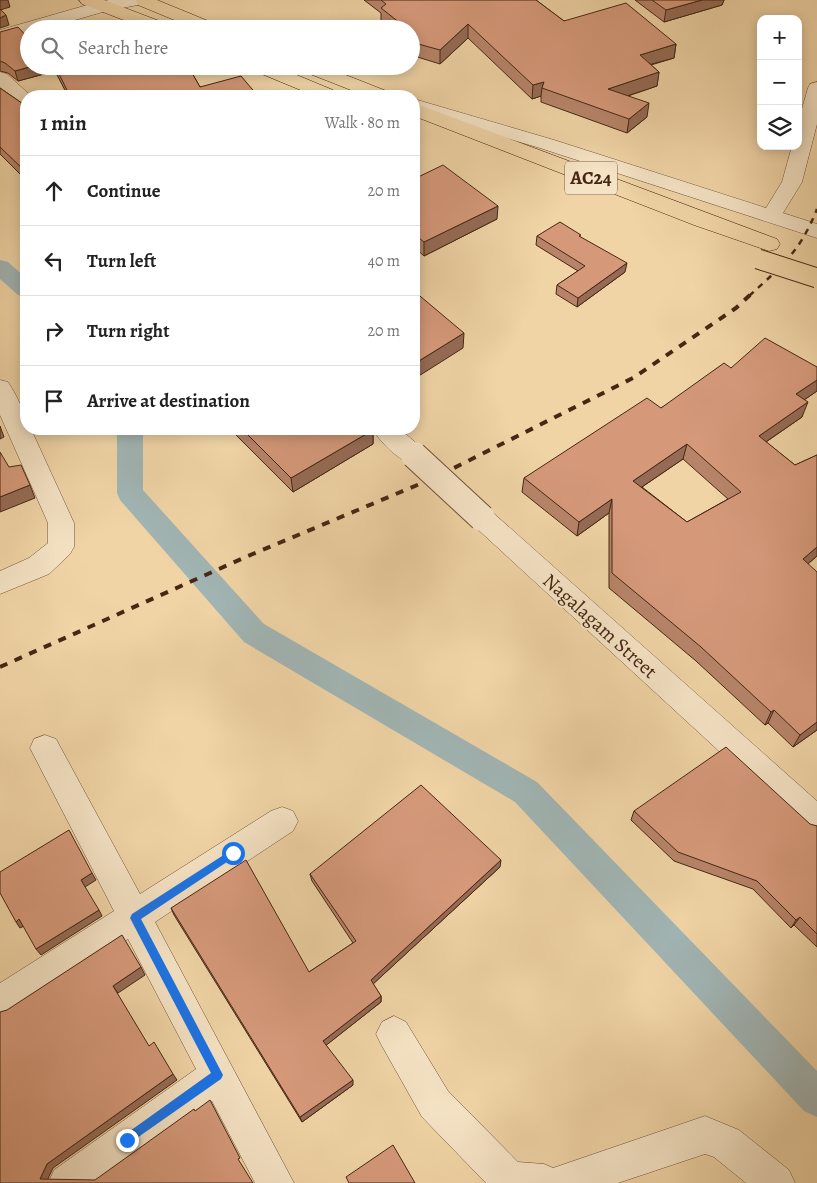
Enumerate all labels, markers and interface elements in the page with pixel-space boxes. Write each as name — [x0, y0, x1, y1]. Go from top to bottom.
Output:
map controls — [757, 15, 802, 150]
button: + — [757, 15, 802, 60]
search box — [20, 20, 420, 75]
icon: search — [38, 34, 66, 62]
text: Search here — [78, 35, 168, 61]
button: − — [757, 60, 802, 105]
button: layers — [757, 105, 802, 150]
text: 1 min — [40, 109, 87, 137]
text: Walk · 80 m — [325, 112, 400, 134]
road number: AC24 — [565, 162, 617, 194]
icon: ahead — [40, 177, 68, 205]
text: Continue — [87, 178, 161, 204]
text: 20 m — [367, 180, 400, 202]
icon: left — [40, 247, 68, 275]
text: Turn left — [87, 248, 156, 274]
text: 40 m — [368, 250, 400, 272]
icon: right — [40, 317, 68, 345]
text: Turn right — [87, 318, 169, 344]
text: 20 m — [367, 320, 400, 342]
icon: arrive — [40, 387, 68, 415]
text: Arrive at destination — [87, 388, 250, 414]
street label: Nagalagam Street — [537, 567, 663, 685]
route start — [222, 842, 245, 865]
route end — [116, 1129, 139, 1152]

